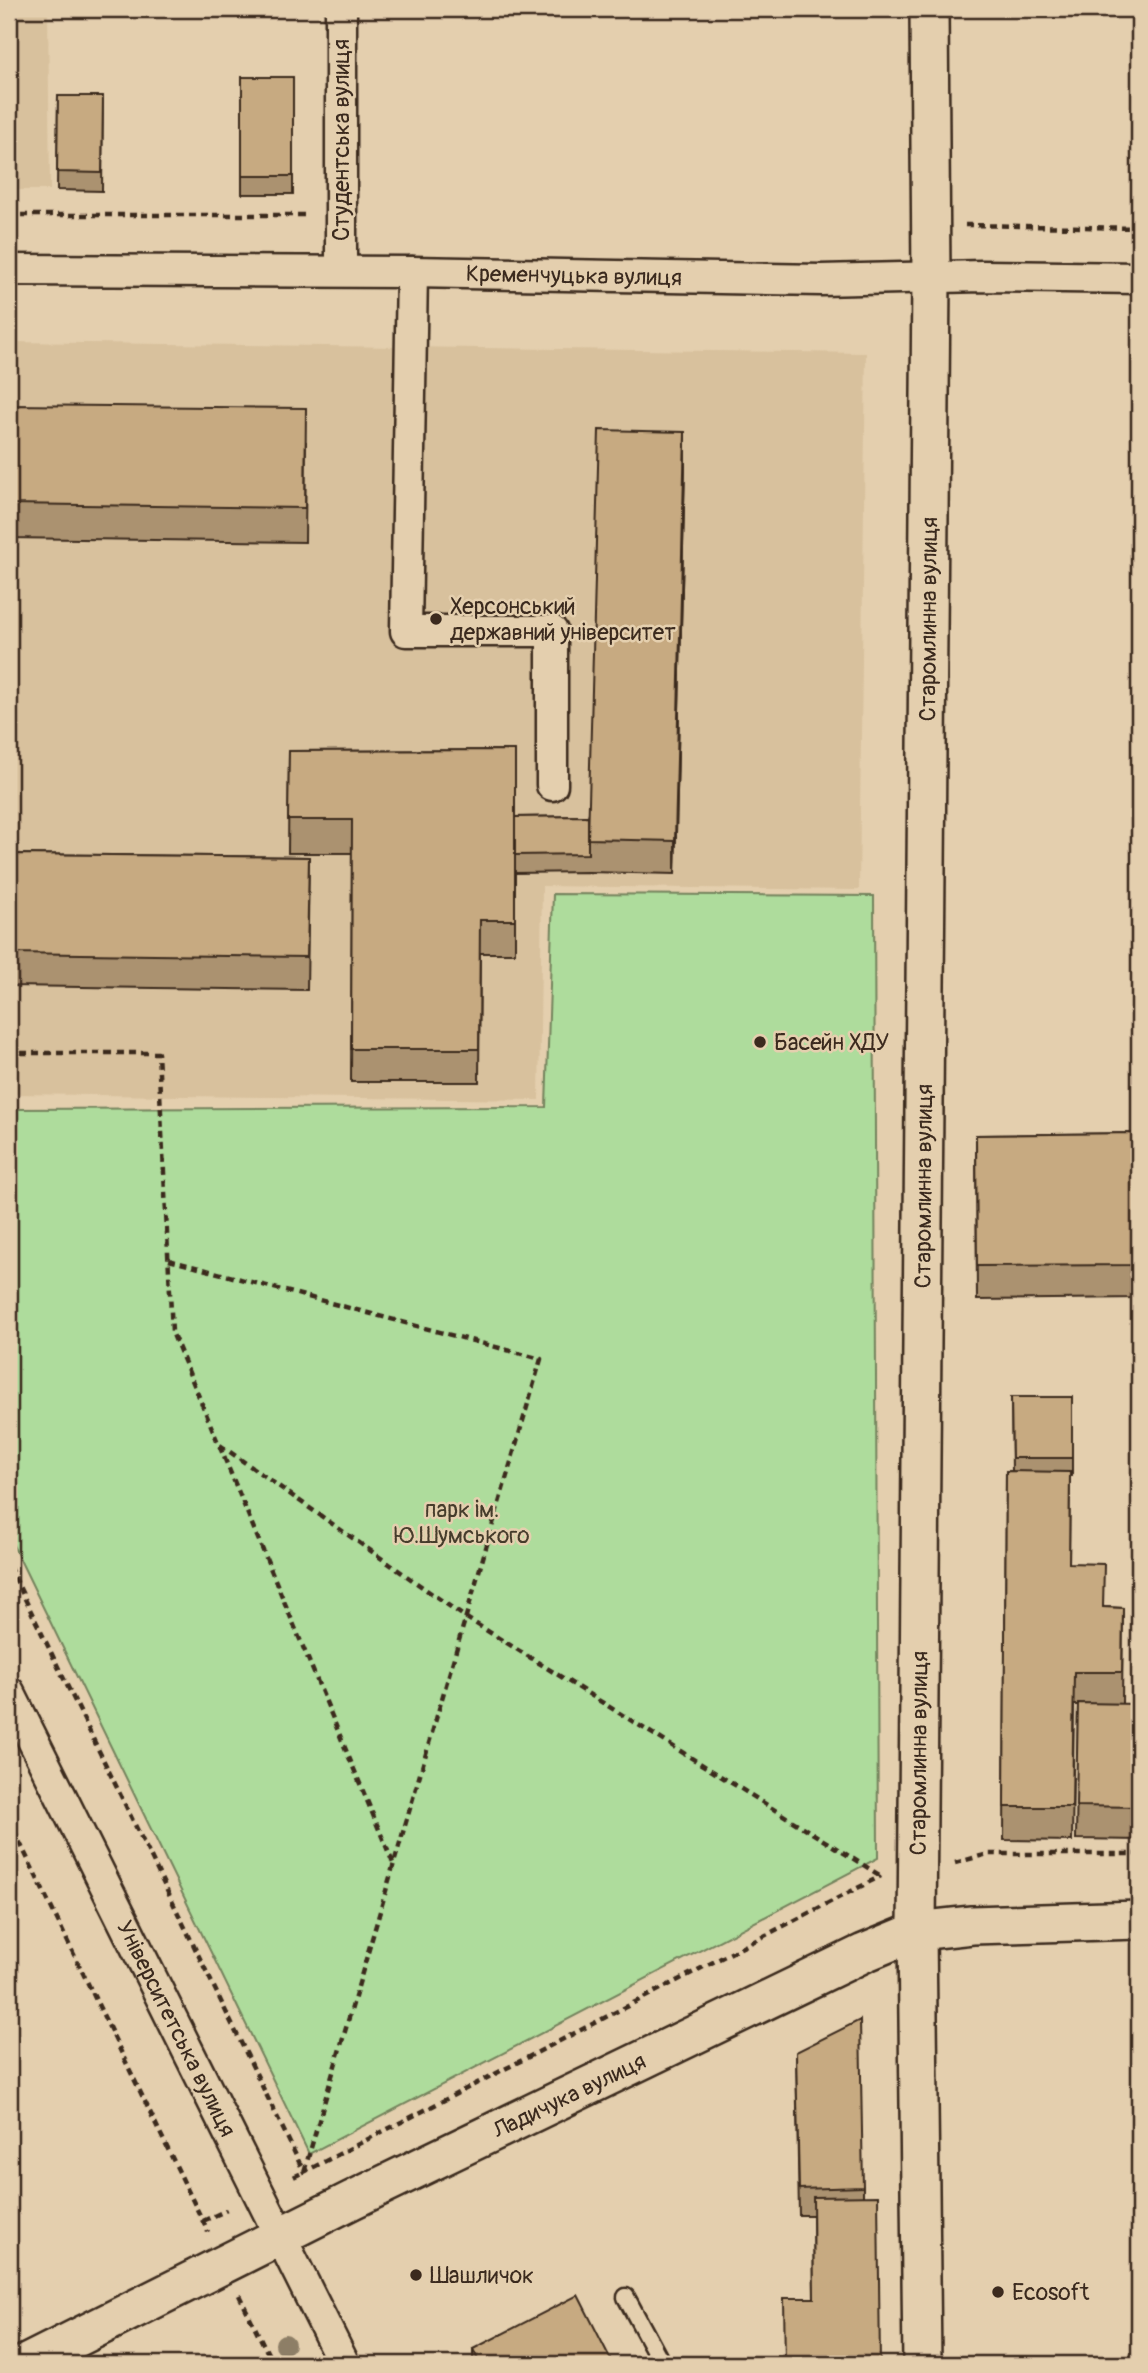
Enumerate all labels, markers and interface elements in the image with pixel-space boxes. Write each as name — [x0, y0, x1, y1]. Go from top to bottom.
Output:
street label: Студентська вулиця — [327, 39, 356, 241]
street label: Кременчуцька вулиця — [466, 259, 682, 292]
street label: Старомлинна вулиця — [913, 517, 943, 721]
place label: Херсонський державний університет — [450, 592, 676, 647]
marker: Херсонський державний університет — [428, 611, 444, 627]
place label: Басейн ХДУ — [774, 1028, 889, 1057]
marker: Басейн ХДУ — [752, 1034, 768, 1050]
street label: Старомлинна вулиця — [908, 1084, 939, 1288]
park label: парк ім. Ю.Шумського — [394, 1495, 530, 1550]
street label: Старомлинна вулиця — [903, 1651, 934, 1855]
street label: Університетська вулиця — [111, 1916, 243, 2141]
street label: Ладичука вулиця — [487, 2046, 650, 2145]
place label: Шашличок — [430, 2261, 534, 2290]
marker: Шашличок — [408, 2267, 424, 2283]
place label: Ecosoft — [1012, 2278, 1090, 2307]
marker: Ecosoft — [990, 2284, 1006, 2300]

